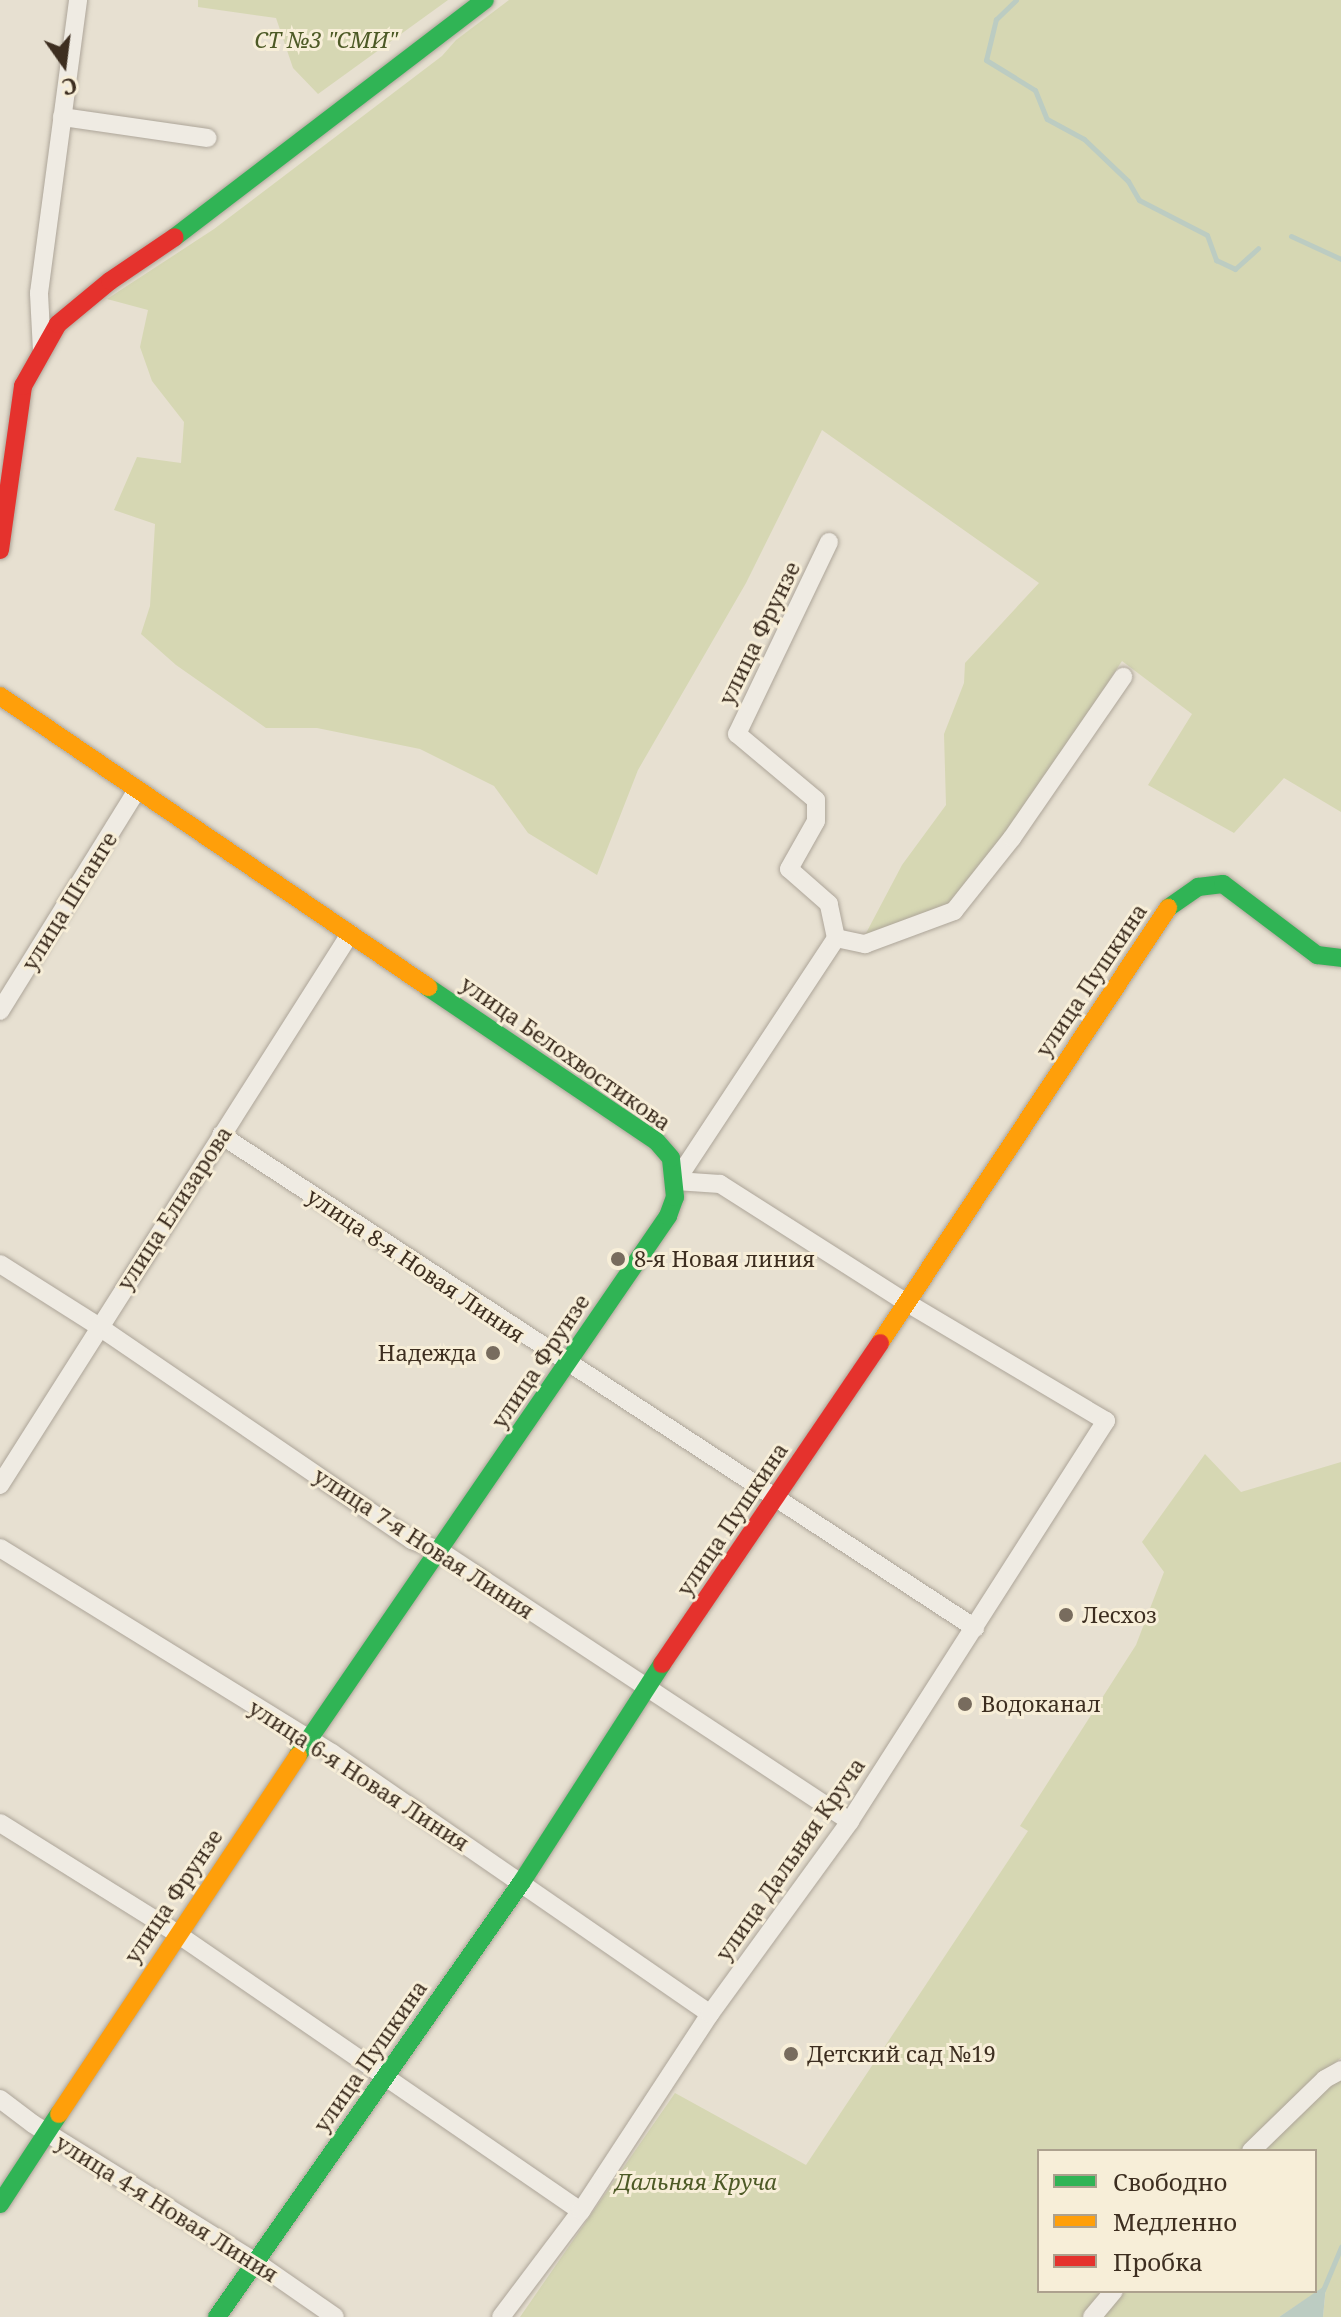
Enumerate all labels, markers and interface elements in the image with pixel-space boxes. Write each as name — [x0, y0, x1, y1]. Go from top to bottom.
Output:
north arrow — [24, 24, 104, 104]
park label: СТ №3 "СМИ" — [254, 27, 398, 53]
text: С — [59, 71, 80, 104]
street label: улица Фрунзе — [713, 557, 805, 709]
street label: улица Штанге — [16, 827, 122, 975]
street label: улица Пушкина — [1030, 898, 1152, 1062]
street label: улица Белохвостикова — [456, 970, 676, 1136]
street label: улица Елизарова — [111, 1121, 237, 1295]
street label: улица 8-я Новая Линия — [302, 1182, 530, 1348]
place label: 8-я Новая линия — [634, 1246, 815, 1272]
marker: 8-я Новая линия — [609, 1250, 627, 1268]
street label: улица Фрунзе — [485, 1289, 595, 1433]
place label: Надежда — [378, 1340, 477, 1366]
marker: Надежда — [484, 1344, 502, 1362]
street label: улица Пушкина — [671, 1437, 793, 1601]
street label: улица 7-я Новая Линия — [309, 1462, 539, 1624]
place label: Лесхоз — [1082, 1602, 1157, 1628]
marker: Лесхоз — [1057, 1606, 1075, 1624]
place label: Водоканал — [981, 1691, 1101, 1717]
street label: улица 6-я Новая Линия — [244, 1694, 474, 1856]
marker: Водоканал — [956, 1695, 974, 1713]
street label: улица Дальняя Круча — [710, 1752, 870, 1966]
street label: улица Фрунзе — [118, 1824, 228, 1968]
street label: улица Пушкина — [308, 1975, 432, 2137]
place label: Детский сад №19 — [807, 2041, 996, 2067]
marker: Детский сад №19 — [782, 2045, 800, 2063]
street label: улица 4-я Новая Линия — [51, 2129, 283, 2287]
legend — [1037, 2149, 1317, 2293]
text: Свободно — [1113, 2165, 1227, 2198]
park label: Дальняя Круча — [615, 2169, 777, 2195]
text: Медленно — [1113, 2205, 1237, 2238]
text: Пробка — [1113, 2245, 1203, 2278]

